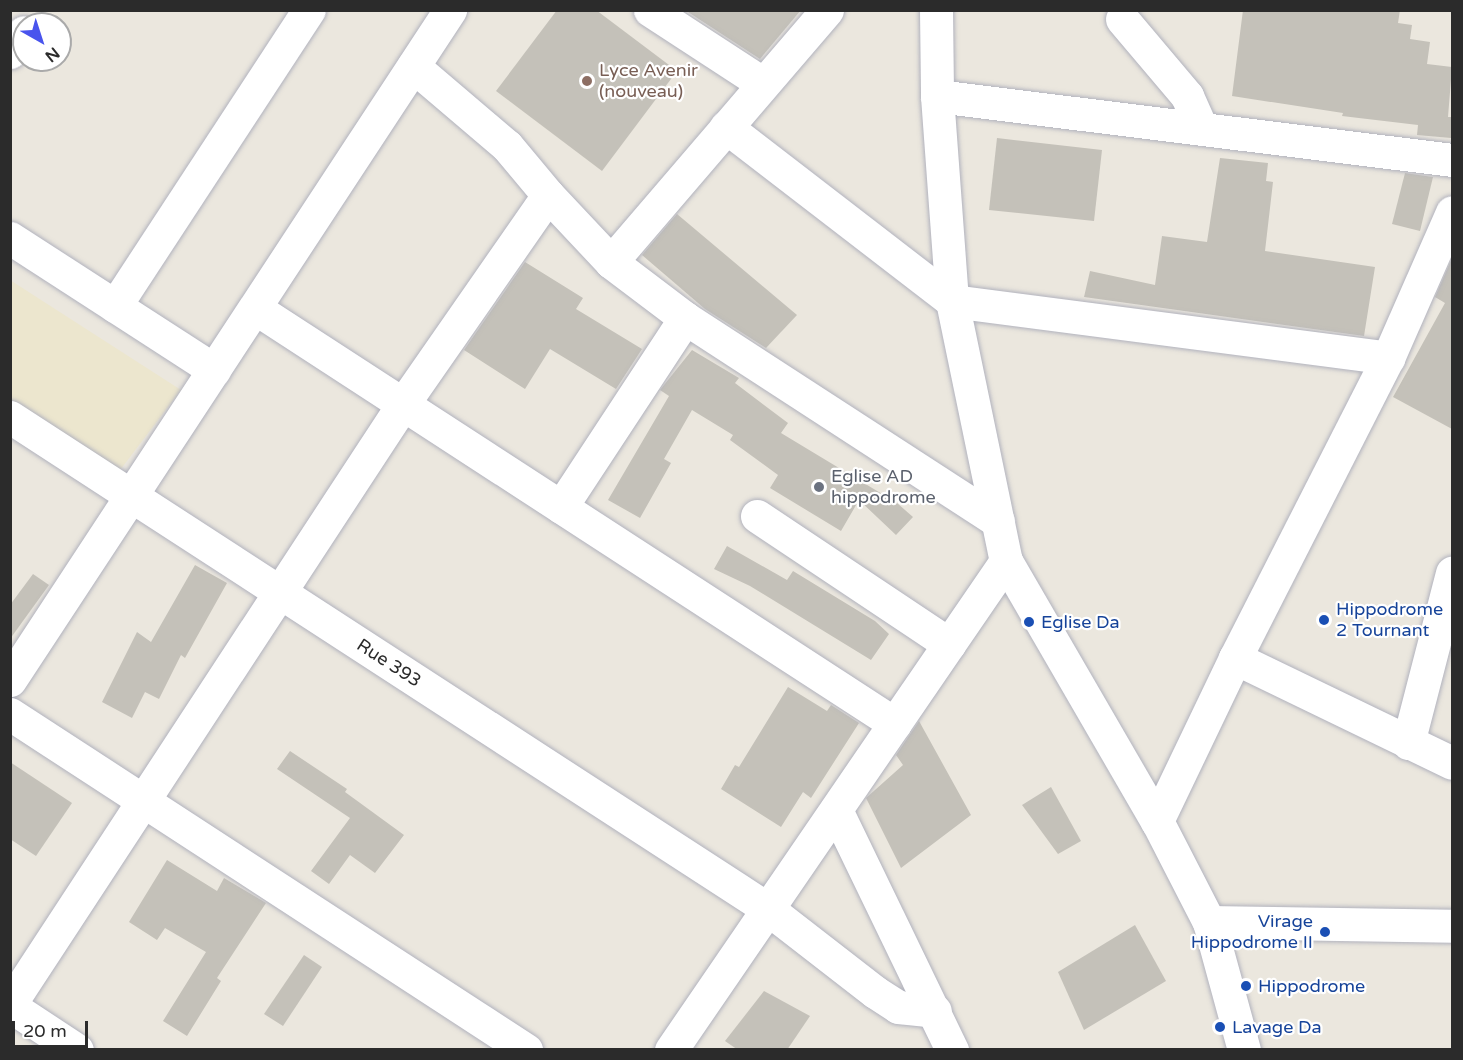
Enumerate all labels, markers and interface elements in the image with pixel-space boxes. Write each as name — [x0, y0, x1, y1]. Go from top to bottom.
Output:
north arrow — [12, 12, 72, 72]
text: N — [41, 43, 63, 66]
place label: Lyce Avenir (nouveau) — [599, 60, 698, 103]
marker: Lyce Avenir (nouveau) — [580, 74, 594, 88]
place label: Eglise AD hippodrome — [831, 466, 936, 508]
marker: Eglise AD hippodrome — [812, 480, 826, 494]
place label: Hippodrome 2 Tournant — [1336, 599, 1443, 642]
place label: Eglise Da — [1041, 611, 1120, 633]
marker: Hippodrome 2 Tournant — [1317, 613, 1331, 627]
marker: Eglise Da — [1022, 615, 1036, 629]
street label: Rue 393 — [353, 634, 425, 692]
place label: Virage Hippodrome II — [1191, 911, 1313, 954]
marker: Virage Hippodrome II — [1318, 925, 1332, 939]
place label: Hippodrome — [1258, 975, 1365, 997]
marker: Hippodrome — [1239, 979, 1253, 993]
scale bar — [15, 1009, 92, 1047]
place label: Lavage Da — [1232, 1016, 1322, 1038]
text: 20 m — [23, 1020, 67, 1042]
marker: Lavage Da — [1213, 1020, 1227, 1034]

